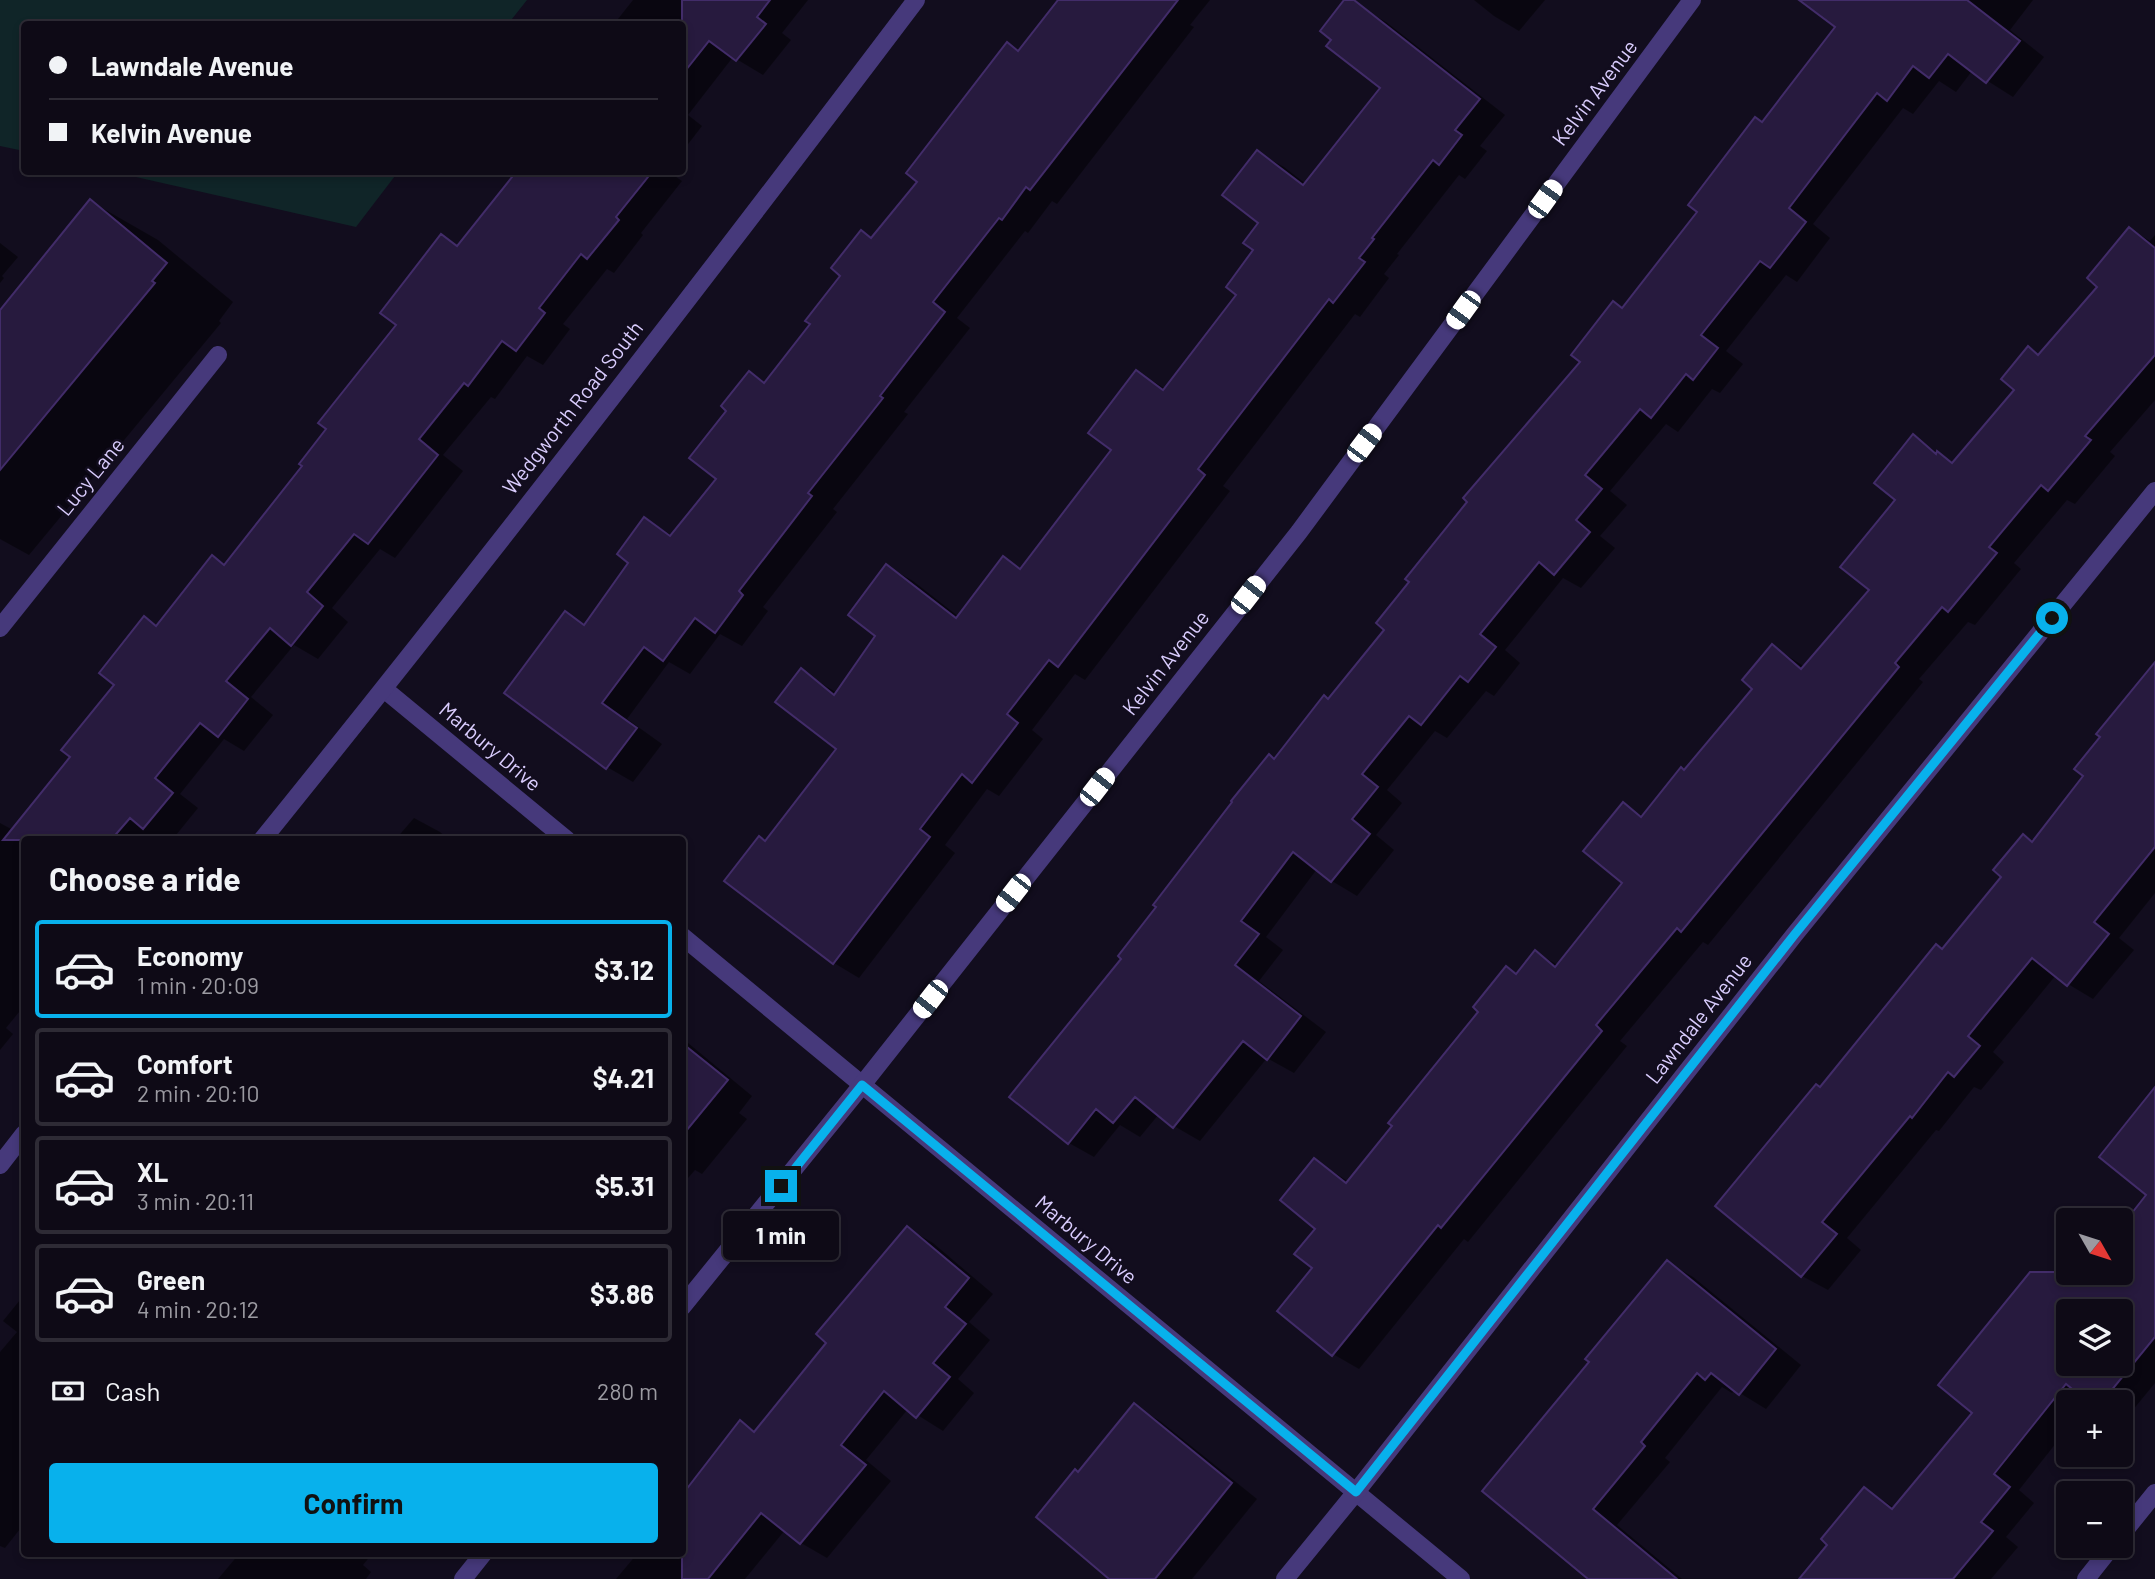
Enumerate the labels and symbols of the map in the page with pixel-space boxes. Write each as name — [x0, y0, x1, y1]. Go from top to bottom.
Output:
street label: Kelvin Avenue — [1546, 34, 1642, 150]
car — [1525, 176, 1566, 222]
car — [1443, 287, 1484, 333]
street label: Wedgworth Road South — [496, 315, 647, 499]
car — [1343, 420, 1386, 466]
street label: Lucy Lane — [51, 432, 129, 520]
car — [1227, 572, 1270, 618]
route start — [2036, 602, 2068, 634]
street label: Kelvin Avenue — [1116, 605, 1213, 719]
street label: Marbury Drive — [435, 696, 547, 796]
car — [1076, 764, 1119, 810]
car — [992, 870, 1035, 916]
street label: Lawndale Avenue — [1639, 948, 1756, 1088]
car — [909, 976, 952, 1022]
route end — [765, 1170, 797, 1202]
street label: Marbury Drive — [1031, 1189, 1143, 1289]
north arrow — [2056, 1208, 2133, 1284]
callout: 1 min — [723, 1210, 839, 1260]

